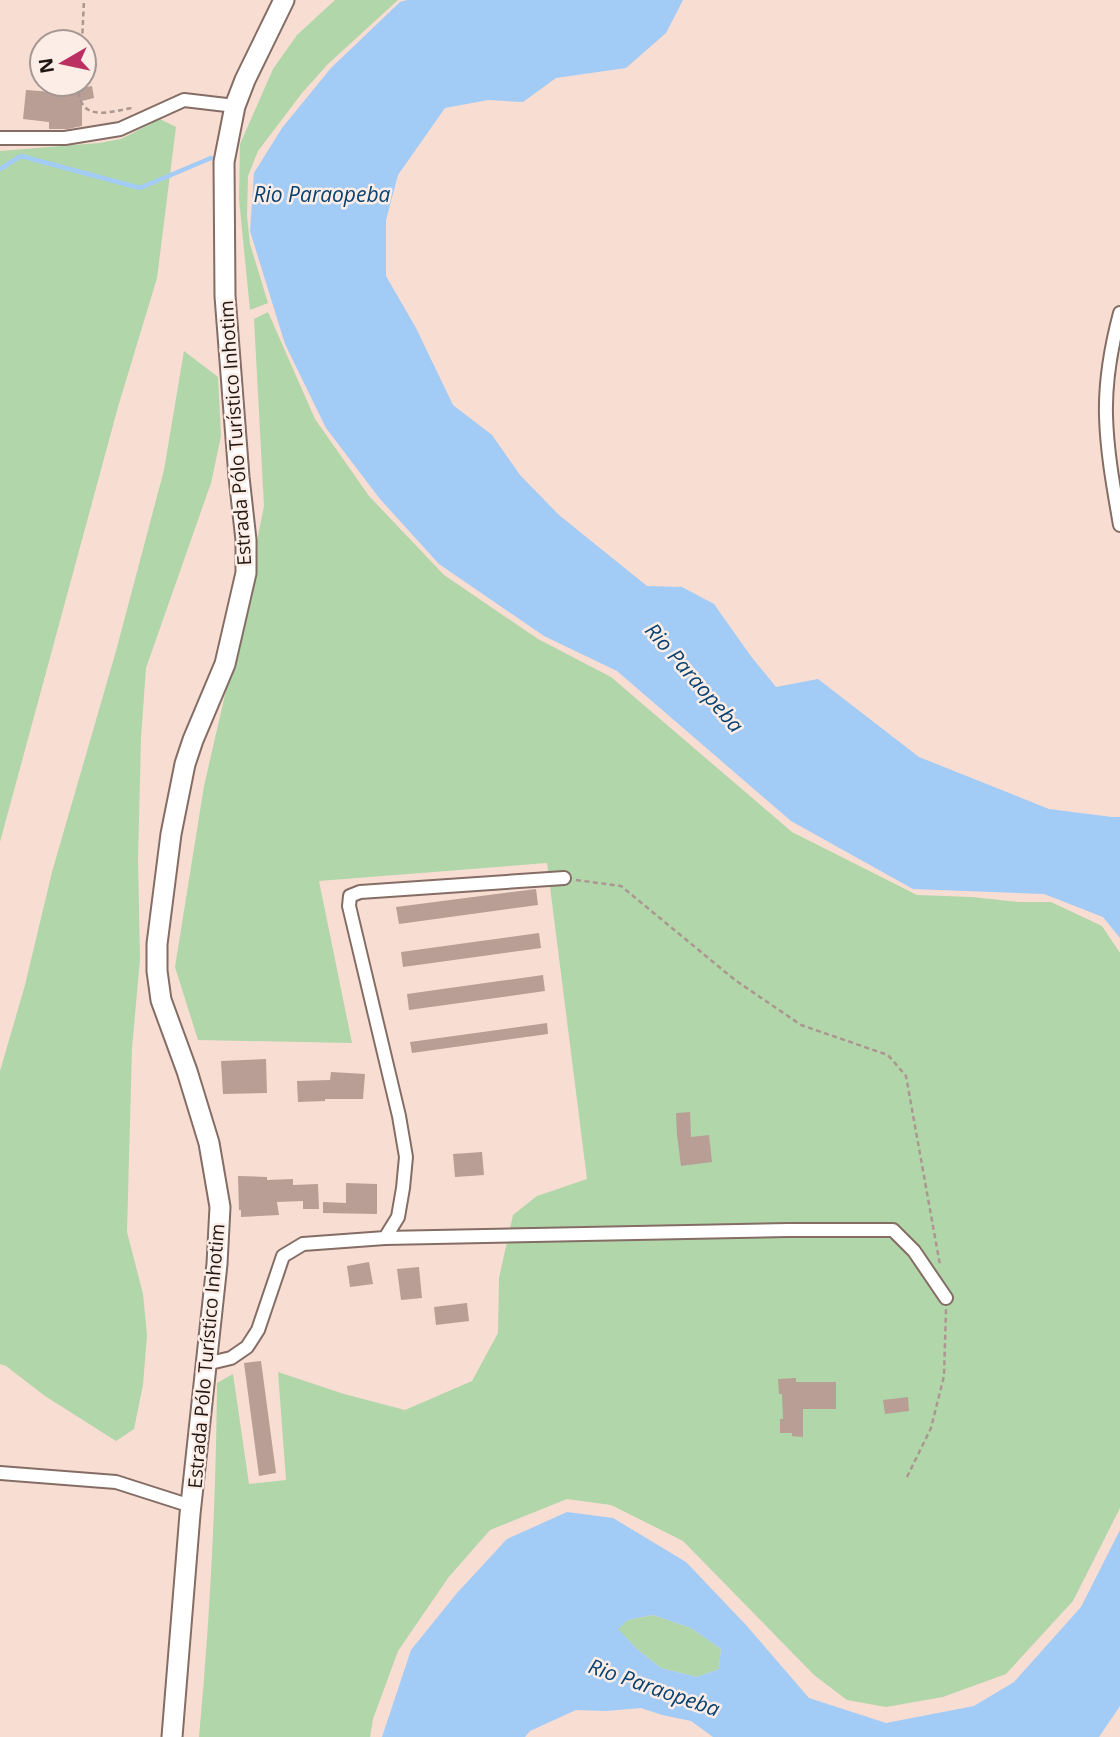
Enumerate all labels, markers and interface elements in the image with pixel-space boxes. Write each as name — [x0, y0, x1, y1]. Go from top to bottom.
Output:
north arrow — [28, 28, 98, 98]
text: N — [32, 56, 60, 75]
water label: Rio Paraopeba — [254, 180, 391, 208]
street label: Estrada Pólo Turístico Inhotim — [213, 300, 257, 566]
water label: Rio Paraopeba — [639, 616, 750, 738]
street label: Estrada Pólo Turístico Inhotim — [181, 1222, 231, 1490]
water label: Rio Paraopeba — [585, 1652, 724, 1723]

